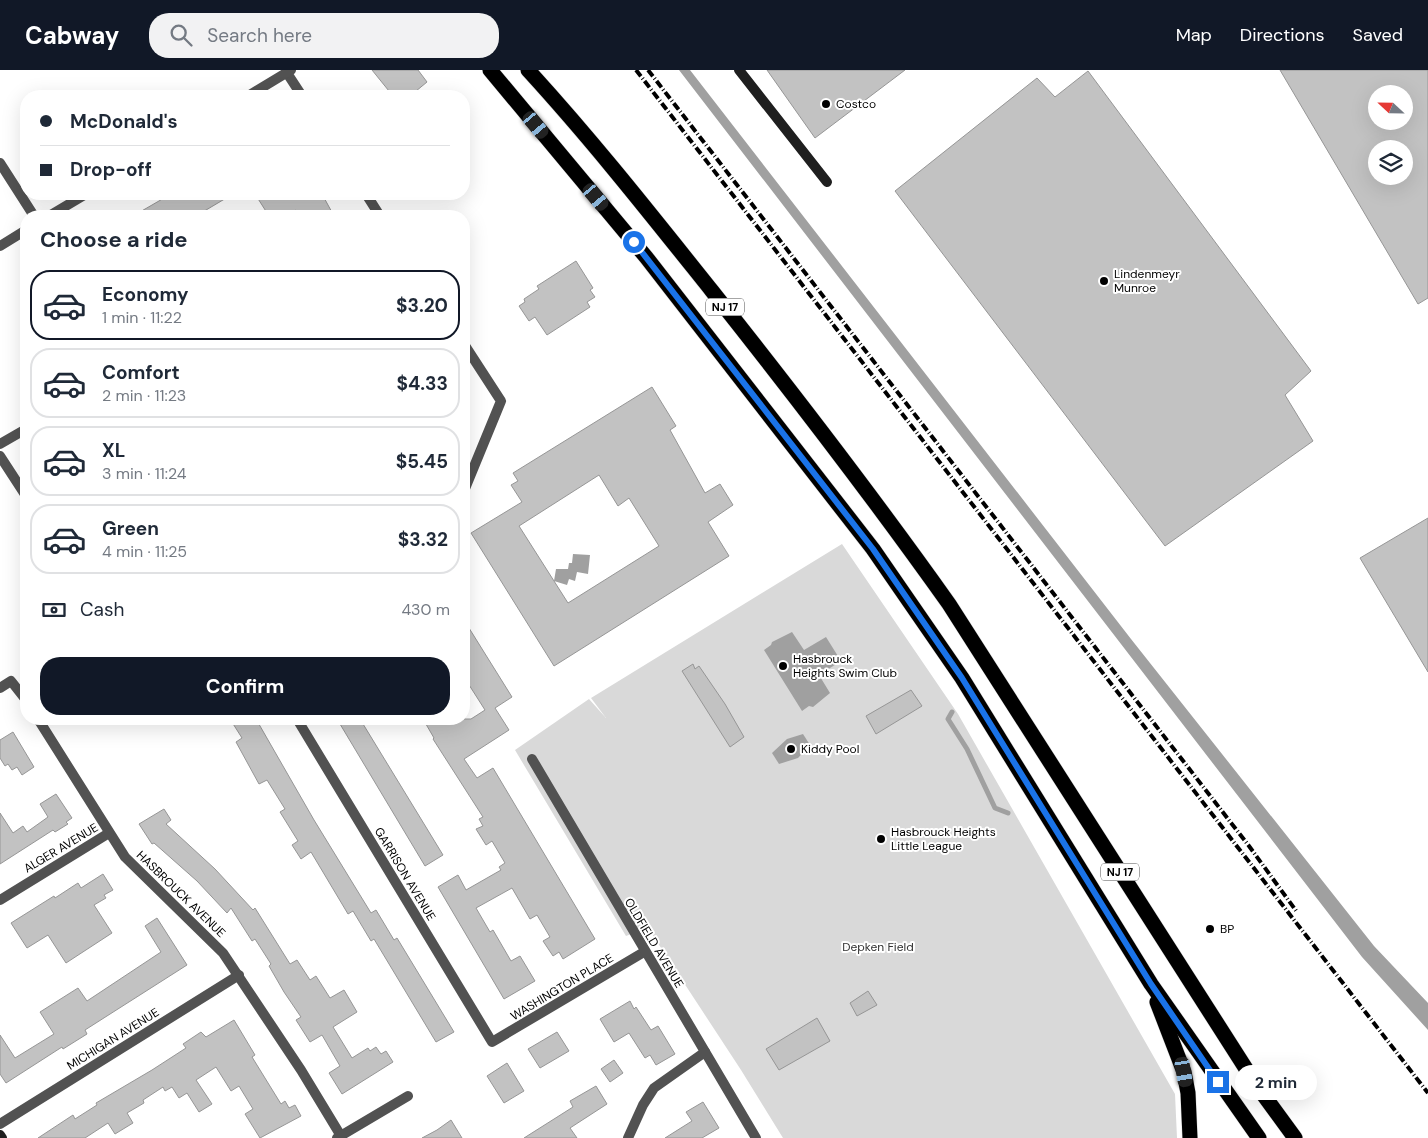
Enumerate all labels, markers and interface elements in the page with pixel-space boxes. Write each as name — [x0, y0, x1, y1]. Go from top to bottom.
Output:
search box — [149, 13, 499, 58]
text: Cabway — [25, 20, 119, 51]
icon: search — [167, 21, 195, 49]
text: Search here — [207, 23, 312, 48]
text: Map — [1176, 23, 1212, 47]
text: Directions — [1240, 23, 1325, 47]
text: Saved — [1353, 23, 1403, 47]
north arrow — [1368, 85, 1412, 130]
map controls — [1368, 85, 1413, 185]
place label: Costco — [836, 96, 876, 112]
marker: Costco — [820, 98, 832, 110]
text: McDonald's — [70, 109, 178, 134]
car — [520, 109, 551, 141]
button: layers — [1368, 140, 1413, 185]
text: Drop-off — [70, 157, 152, 182]
car — [580, 181, 611, 213]
text: Choose a ride — [40, 225, 188, 254]
route start — [623, 231, 645, 253]
place label: Lindenmeyr Munroe — [1114, 266, 1180, 296]
marker: Lindenmeyr Munroe — [1098, 275, 1110, 287]
text: Economy — [102, 282, 189, 307]
icon: car — [42, 283, 87, 328]
text: $3.20 — [396, 293, 448, 318]
road number: NJ 17 — [706, 298, 744, 316]
text: 1 min · 11:22 — [102, 307, 182, 328]
text: Comfort — [102, 360, 180, 385]
icon: car — [42, 361, 87, 406]
text: $4.33 — [396, 371, 448, 396]
text: 2 min · 11:23 — [102, 385, 186, 406]
text: XL — [102, 438, 125, 463]
icon: car — [42, 439, 87, 484]
text: $5.45 — [396, 449, 448, 474]
text: 3 min · 11:24 — [102, 463, 187, 484]
text: Green — [102, 516, 159, 541]
icon: car — [42, 517, 87, 562]
text: $3.32 — [398, 527, 448, 552]
text: 4 min · 11:25 — [102, 541, 187, 562]
icon: cash — [40, 596, 68, 624]
text: Cash — [80, 597, 124, 622]
text: 430 m — [401, 599, 450, 620]
place label: Hasbrouck Heights Swim Club — [793, 651, 897, 681]
button: Confirm — [40, 657, 450, 715]
marker: Hasbrouck Heights Swim Club — [777, 660, 789, 672]
place label: Kiddy Pool — [801, 741, 859, 757]
marker: Kiddy Pool — [785, 743, 797, 755]
street label: ALGER AVENUE — [21, 819, 101, 877]
street label: GARRISON AVENUE — [371, 824, 439, 924]
place label: Hasbrouck Heights Little League — [891, 824, 996, 854]
marker: Hasbrouck Heights Little League — [875, 833, 887, 845]
street label: HASBROUCK AVENUE — [133, 847, 229, 941]
road number: NJ 17 — [1101, 864, 1139, 880]
street label: OLDFIELD AVENUE — [621, 895, 687, 991]
place label: BP — [1220, 921, 1234, 937]
marker: BP — [1204, 923, 1216, 935]
park label: Depken Field — [842, 939, 914, 955]
street label: WASHINGTON PLACE — [508, 950, 617, 1024]
street label: MICHIGAN AVENUE — [64, 1004, 162, 1074]
car — [1174, 1056, 1193, 1088]
callout: 2 min — [1236, 1064, 1318, 1100]
route end — [1207, 1071, 1229, 1093]
text: 2 min — [1255, 1072, 1297, 1093]

